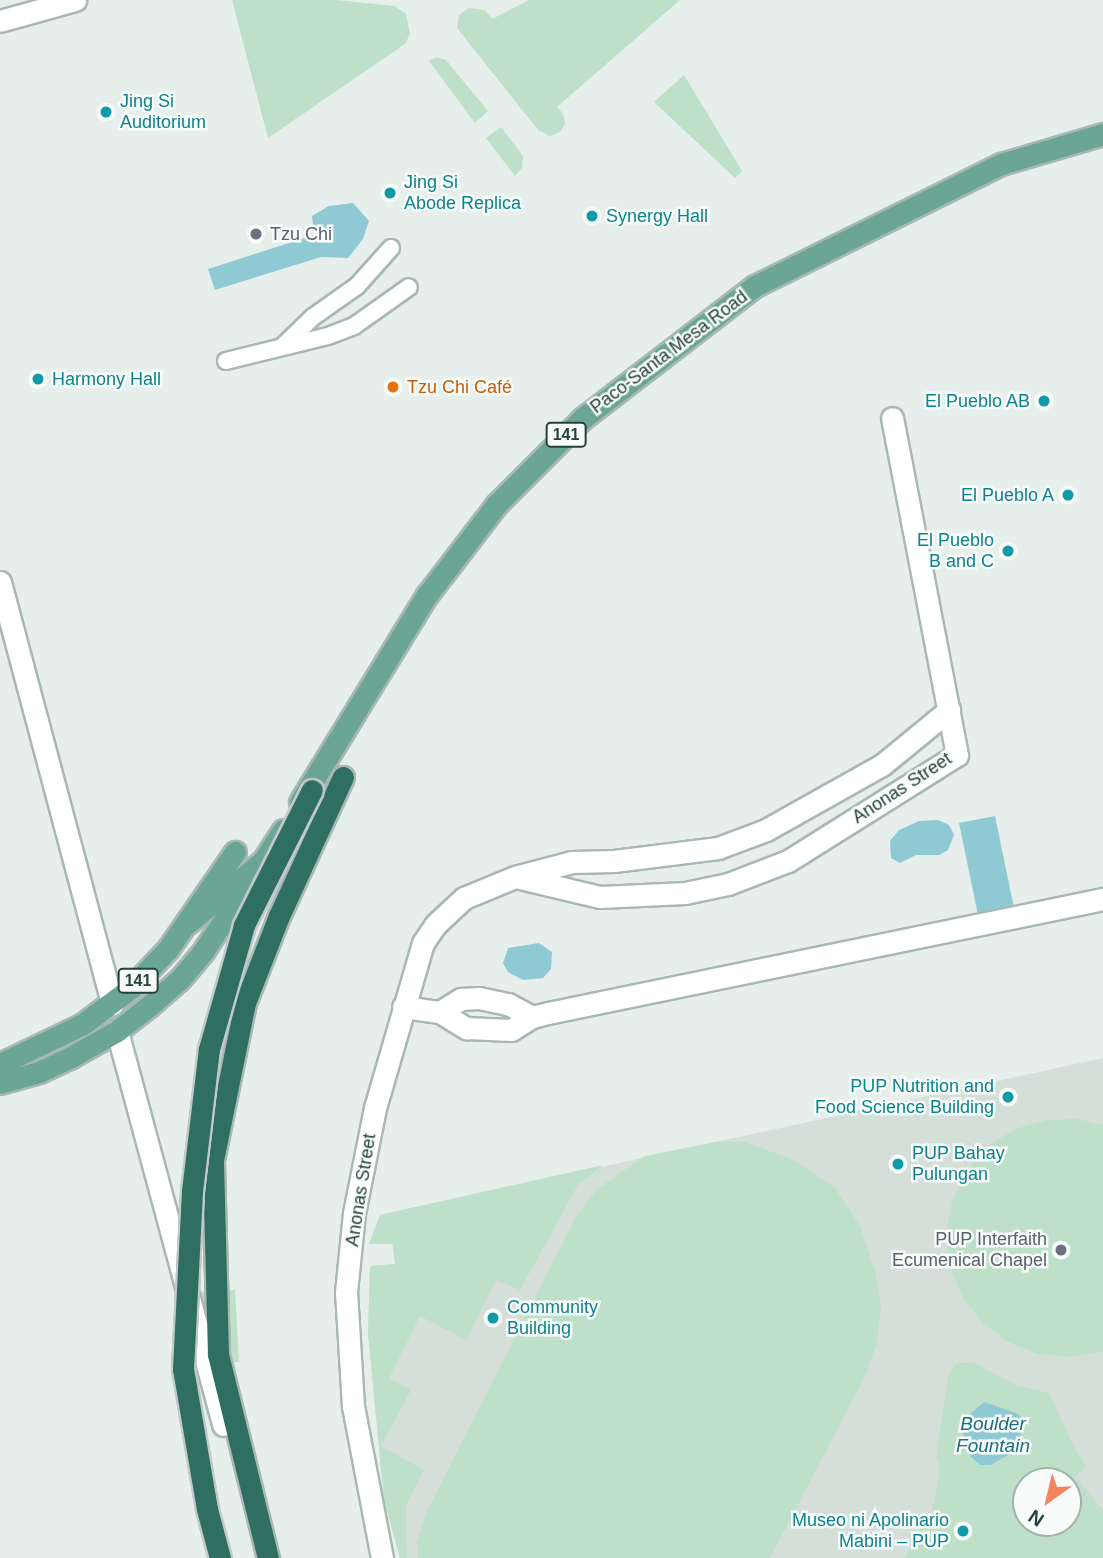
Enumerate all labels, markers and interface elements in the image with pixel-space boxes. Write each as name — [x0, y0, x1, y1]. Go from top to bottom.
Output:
place label: Jing Si Auditorium — [120, 91, 206, 134]
marker: Jing Si Auditorium — [98, 104, 114, 120]
place label: Jing Si Abode Replica — [404, 172, 521, 214]
marker: Jing Si Abode Replica — [382, 185, 398, 201]
place label: Synergy Hall — [606, 205, 708, 227]
marker: Synergy Hall — [584, 208, 600, 224]
place label: Tzu Chi — [270, 223, 332, 245]
marker: Tzu Chi — [248, 226, 264, 242]
street label: Paco-Santa Mesa Road — [586, 286, 752, 418]
place label: Harmony Hall — [52, 368, 161, 390]
marker: Harmony Hall — [30, 371, 46, 387]
place label: Tzu Chi Café — [407, 376, 512, 398]
marker: Tzu Chi Café — [385, 379, 401, 395]
place label: El Pueblo AB — [924, 390, 1030, 412]
marker: El Pueblo AB — [1036, 393, 1052, 409]
road number: 141 — [545, 422, 587, 448]
place label: El Pueblo A — [960, 484, 1054, 506]
marker: El Pueblo A — [1060, 487, 1076, 503]
place label: El Pueblo B and C — [917, 530, 994, 572]
marker: El Pueblo B and C — [1000, 543, 1016, 559]
street label: Anonas Street — [848, 748, 956, 828]
road number: 141 — [117, 968, 159, 993]
place label: PUP Nutrition and Food Science Building — [815, 1076, 994, 1118]
marker: PUP Nutrition and Food Science Building — [1000, 1089, 1016, 1105]
street label: Anonas Street — [341, 1132, 381, 1248]
place label: PUP Bahay Pulungan — [912, 1143, 1005, 1186]
marker: PUP Bahay Pulungan — [890, 1156, 906, 1172]
place label: PUP Interfaith Ecumenical Chapel — [892, 1229, 1047, 1272]
marker: PUP Interfaith Ecumenical Chapel — [1053, 1242, 1069, 1258]
place label: Community Building — [507, 1297, 598, 1340]
marker: Community Building — [485, 1310, 501, 1326]
water label: Boulder Fountain — [956, 1413, 1030, 1457]
north arrow — [1012, 1467, 1082, 1537]
text: N — [1025, 1506, 1048, 1531]
place label: Museo ni Apolinario Mabini – PUP — [791, 1510, 949, 1552]
marker: Museo ni Apolinario Mabini – PUP — [955, 1523, 971, 1539]

